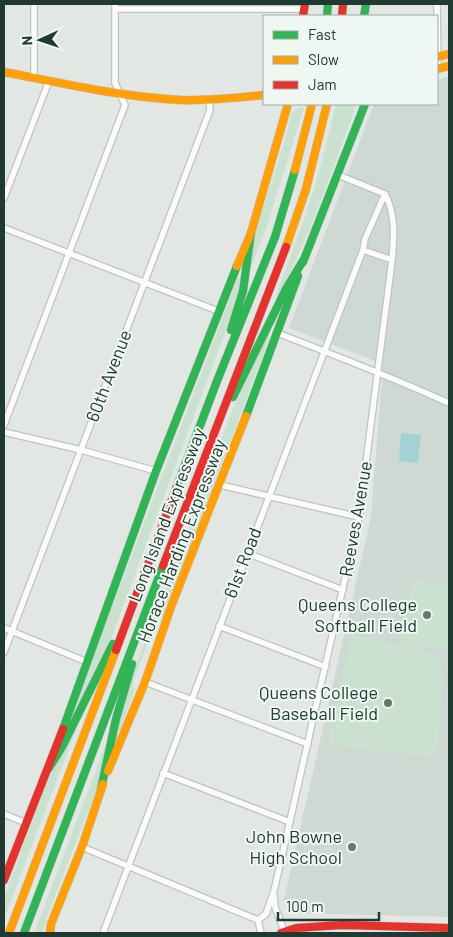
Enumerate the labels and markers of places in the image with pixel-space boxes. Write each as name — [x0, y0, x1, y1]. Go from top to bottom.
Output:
place label: Queens College Softball Field — [298, 593, 417, 636]
marker: Queens College Softball Field — [421, 609, 433, 621]
place label: Queens College Baseball Field — [259, 681, 378, 724]
marker: Queens College Baseball Field — [382, 697, 394, 709]
place label: John Bowne High School — [246, 825, 342, 868]
marker: John Bowne High School — [346, 841, 358, 853]

